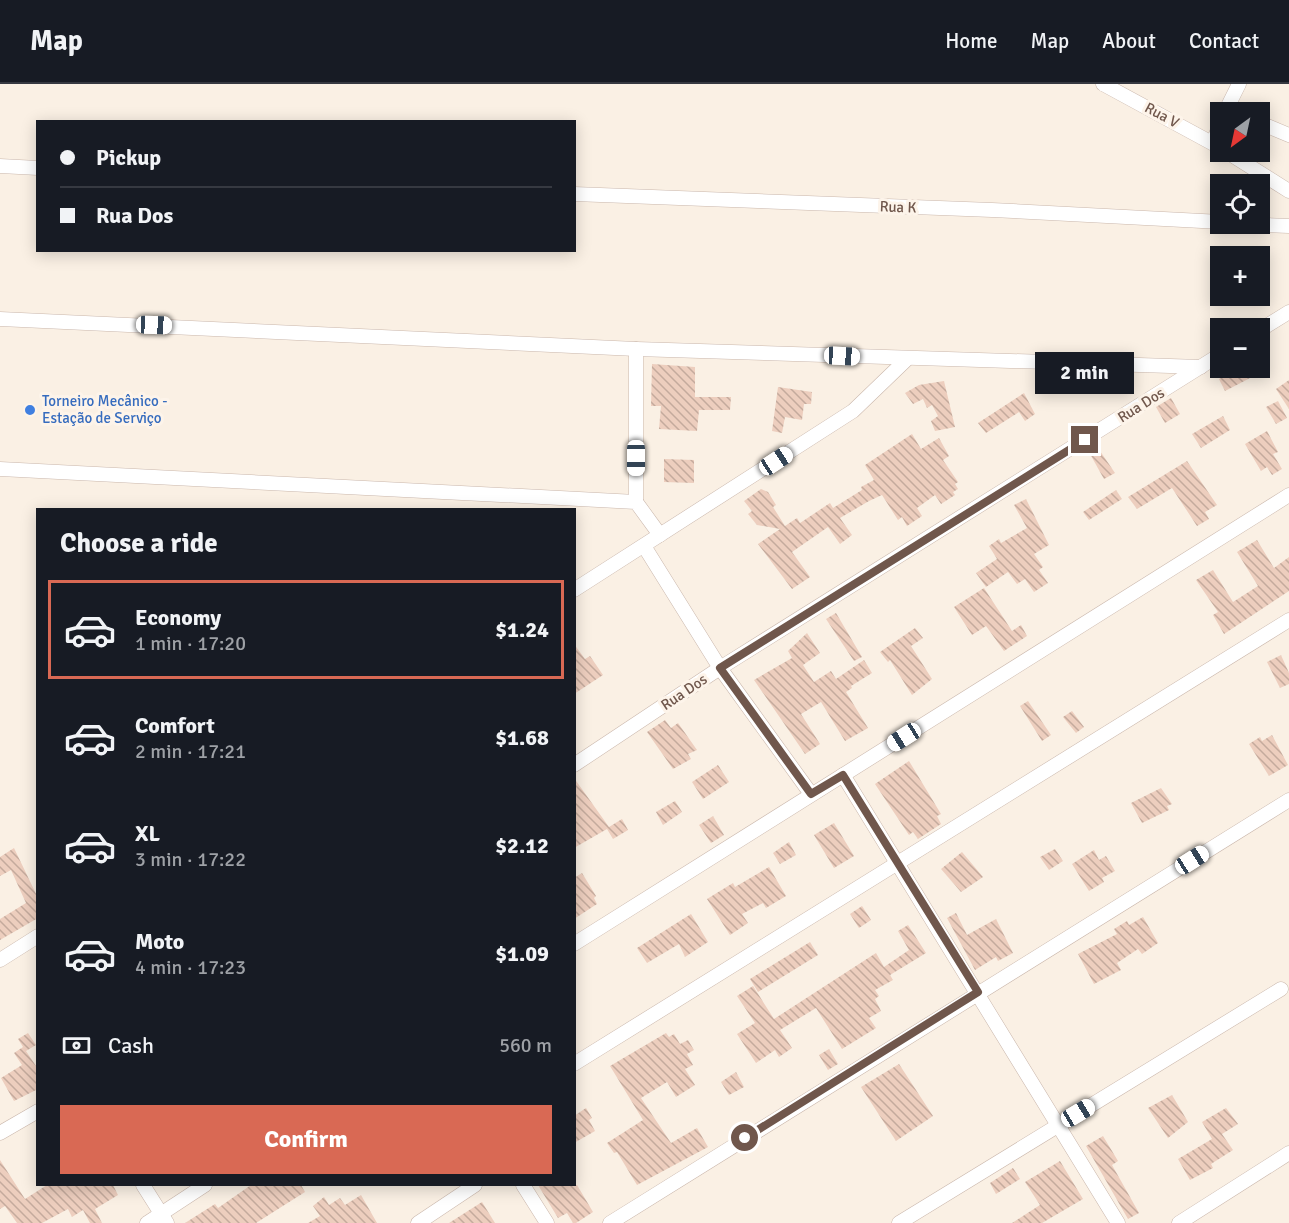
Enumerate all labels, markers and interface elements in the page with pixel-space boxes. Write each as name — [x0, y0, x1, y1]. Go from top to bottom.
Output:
text: Map — [30, 24, 83, 58]
text: Home — [945, 28, 998, 54]
text: Map — [1031, 28, 1069, 54]
text: About — [1102, 28, 1156, 54]
text: Contact — [1189, 28, 1259, 54]
street label: Rua V — [1142, 99, 1183, 132]
north arrow — [1210, 102, 1270, 162]
map controls — [1210, 102, 1270, 378]
text: Pickup — [96, 144, 161, 171]
button: locate — [1210, 174, 1270, 234]
street label: Rua K — [879, 197, 917, 217]
text: Rua Dos — [96, 202, 173, 229]
button: + — [1210, 246, 1270, 306]
car — [136, 315, 172, 335]
button: − — [1210, 318, 1270, 378]
car — [824, 346, 860, 366]
callout: 2 min — [1036, 353, 1134, 395]
text: 2 min — [1060, 360, 1109, 385]
street label: Rua Dos — [1114, 383, 1168, 426]
place label: Torneiro Mecânico - Estação de Serviço — [42, 392, 167, 427]
marker: Torneiro Mecânico - Estação de Serviço — [23, 403, 37, 417]
route end — [1071, 426, 1098, 453]
car — [627, 440, 645, 476]
car — [756, 444, 796, 478]
text: Choose a ride — [60, 527, 218, 560]
icon: car — [63, 603, 117, 657]
text: Economy — [135, 604, 221, 631]
text: $1.24 — [495, 616, 549, 643]
text: 1 min · 17:20 — [135, 631, 246, 656]
street label: Rua Dos — [657, 670, 711, 714]
icon: car — [63, 711, 117, 765]
text: Comfort — [135, 712, 215, 739]
car — [884, 720, 924, 754]
text: $1.68 — [495, 724, 549, 751]
text: 2 min · 17:21 — [135, 739, 246, 764]
icon: car — [63, 819, 117, 873]
text: XL — [135, 820, 160, 847]
text: $2.12 — [495, 832, 549, 859]
car — [1172, 843, 1212, 877]
text: 3 min · 17:22 — [135, 847, 246, 872]
icon: car — [63, 927, 117, 981]
text: Moto — [135, 928, 184, 955]
text: $1.09 — [495, 940, 549, 967]
text: 4 min · 17:23 — [135, 955, 246, 980]
icon: cash — [60, 1029, 93, 1062]
text: Cash — [108, 1032, 154, 1059]
text: 560 m — [499, 1033, 552, 1058]
car — [1058, 1096, 1098, 1130]
button: Confirm — [60, 1105, 552, 1174]
route start — [731, 1124, 758, 1151]

